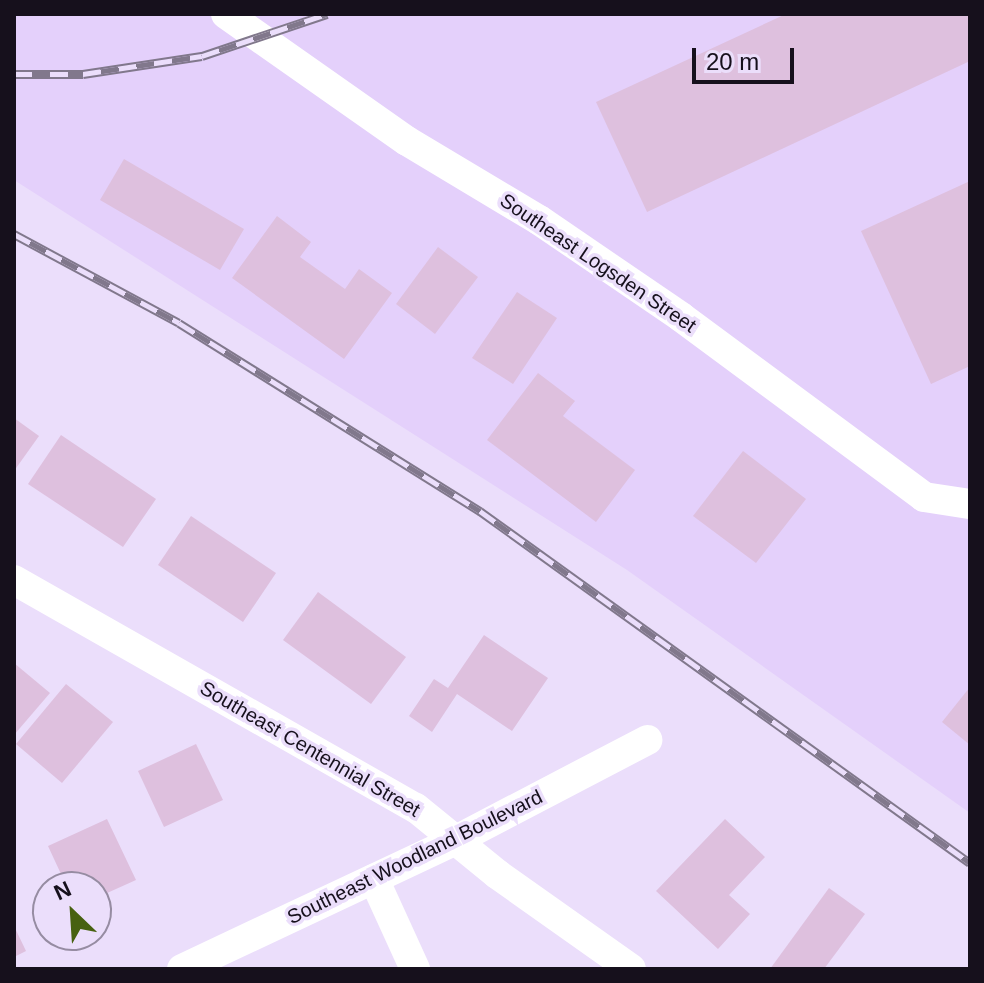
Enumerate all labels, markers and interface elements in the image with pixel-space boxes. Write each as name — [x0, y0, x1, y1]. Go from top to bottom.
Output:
scale bar — [696, 32, 798, 82]
text: 20 m — [706, 48, 759, 75]
street label: Southeast Logsden Street — [495, 188, 701, 338]
street label: Southeast Centennial Street — [196, 676, 424, 822]
street label: Southeast Woodland Boulevard — [283, 785, 547, 929]
north arrow — [32, 871, 112, 951]
text: N — [50, 876, 75, 905]

